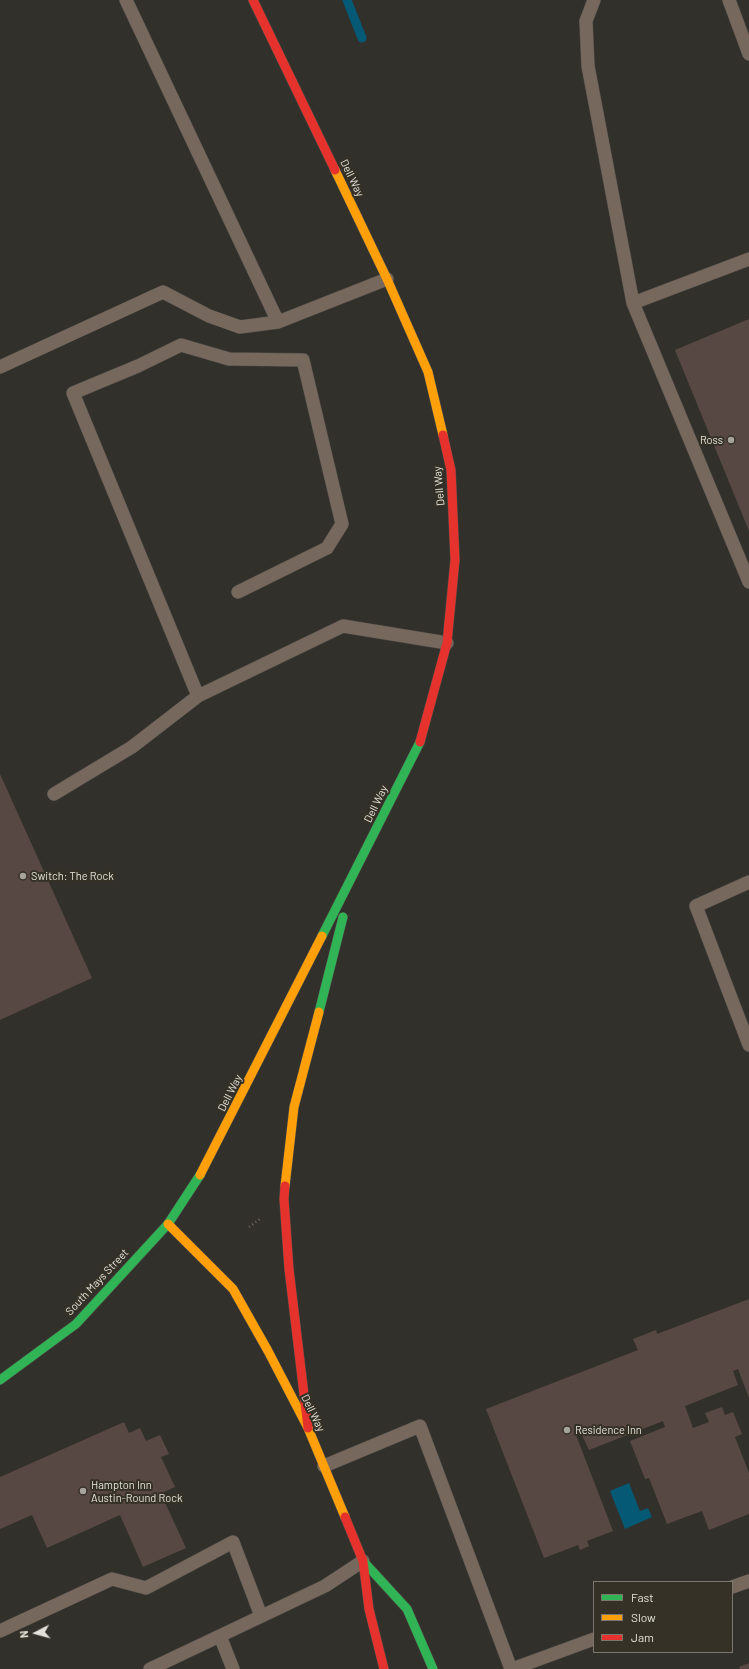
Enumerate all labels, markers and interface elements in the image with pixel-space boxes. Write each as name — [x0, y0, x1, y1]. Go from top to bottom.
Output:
street label: Dell Way — [337, 157, 367, 199]
place label: Ross — [700, 433, 723, 447]
marker: Ross — [726, 435, 736, 445]
street label: Dell Way — [431, 466, 447, 506]
street label: Dell Way — [361, 783, 391, 825]
place label: Switch: The Rock — [31, 869, 114, 883]
marker: Switch: The Rock — [18, 871, 28, 881]
street label: Dell Way — [215, 1072, 245, 1114]
street label: South Mays Street — [63, 1246, 131, 1318]
street label: Dell Way — [298, 1392, 328, 1434]
place label: Residence Inn — [575, 1423, 642, 1437]
marker: Residence Inn — [562, 1425, 572, 1435]
place label: Hampton Inn Austin-Round Rock — [91, 1478, 182, 1504]
marker: Hampton Inn Austin-Round Rock — [78, 1486, 88, 1496]
legend — [593, 1581, 733, 1653]
text: Fast — [631, 1590, 654, 1604]
text: Slow — [631, 1610, 656, 1624]
north arrow — [16, 1613, 56, 1653]
text: N — [17, 1630, 30, 1639]
text: Jam — [631, 1630, 654, 1644]

